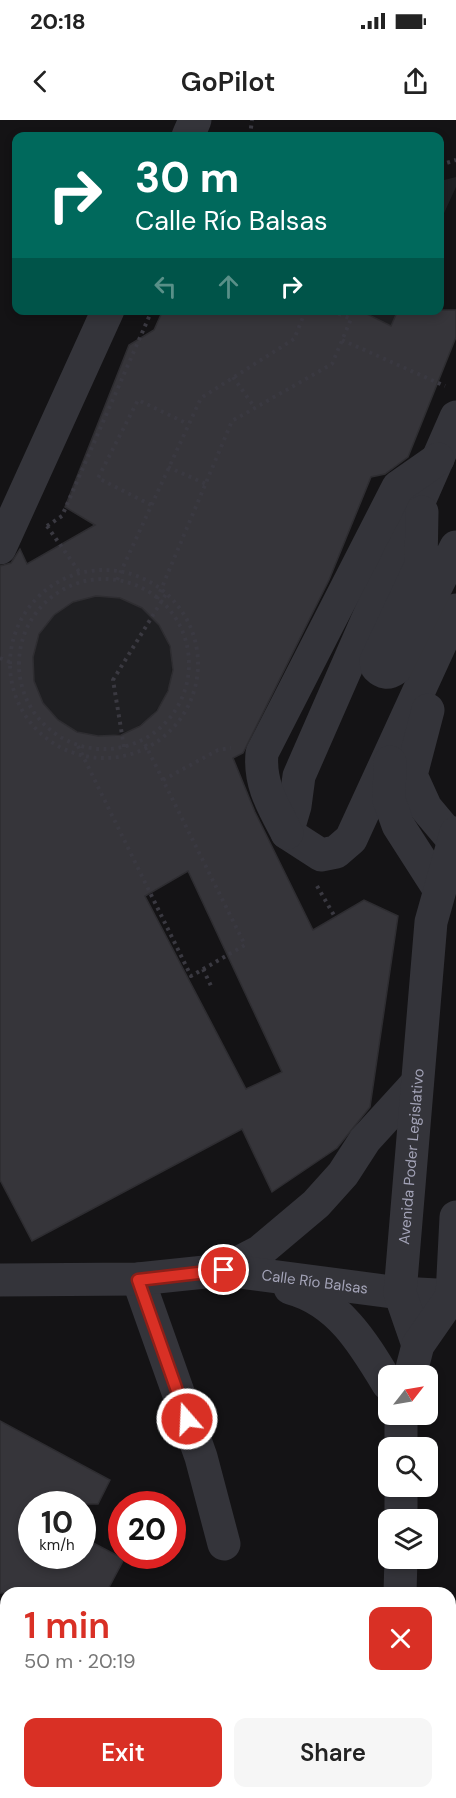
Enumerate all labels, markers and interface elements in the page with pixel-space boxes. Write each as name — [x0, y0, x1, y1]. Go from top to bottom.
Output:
text: 20:18 — [30, 7, 86, 36]
text: GoPilot — [181, 64, 275, 99]
icon: back — [24, 65, 57, 98]
icon: share — [399, 65, 432, 98]
text: 30 m — [135, 150, 239, 205]
icon: right — [36, 156, 114, 234]
text: Calle Río Balsas — [135, 203, 328, 238]
icon: left — [149, 270, 182, 303]
icon: ahead — [212, 270, 245, 303]
icon: right — [275, 270, 308, 303]
street label: Avenida Poder Legislativo — [394, 1068, 429, 1245]
pin — [198, 1244, 249, 1295]
icon: arrive — [207, 1253, 240, 1286]
street label: Calle Río Balsas — [260, 1265, 369, 1299]
north arrow — [378, 1365, 438, 1425]
map controls — [378, 1365, 438, 1569]
position arrow — [155, 1387, 219, 1451]
button: search — [378, 1437, 438, 1497]
speed limit sign: 20 — [108, 1491, 186, 1569]
text: 10 — [41, 1503, 73, 1542]
button: layers — [378, 1509, 438, 1569]
text: km/h — [39, 1535, 75, 1555]
text: 1 min — [24, 1602, 110, 1649]
button: close — [369, 1607, 432, 1670]
text: 50 m · 20:19 — [24, 1648, 135, 1674]
button: Exit — [24, 1718, 222, 1787]
button: Share — [234, 1718, 432, 1787]

